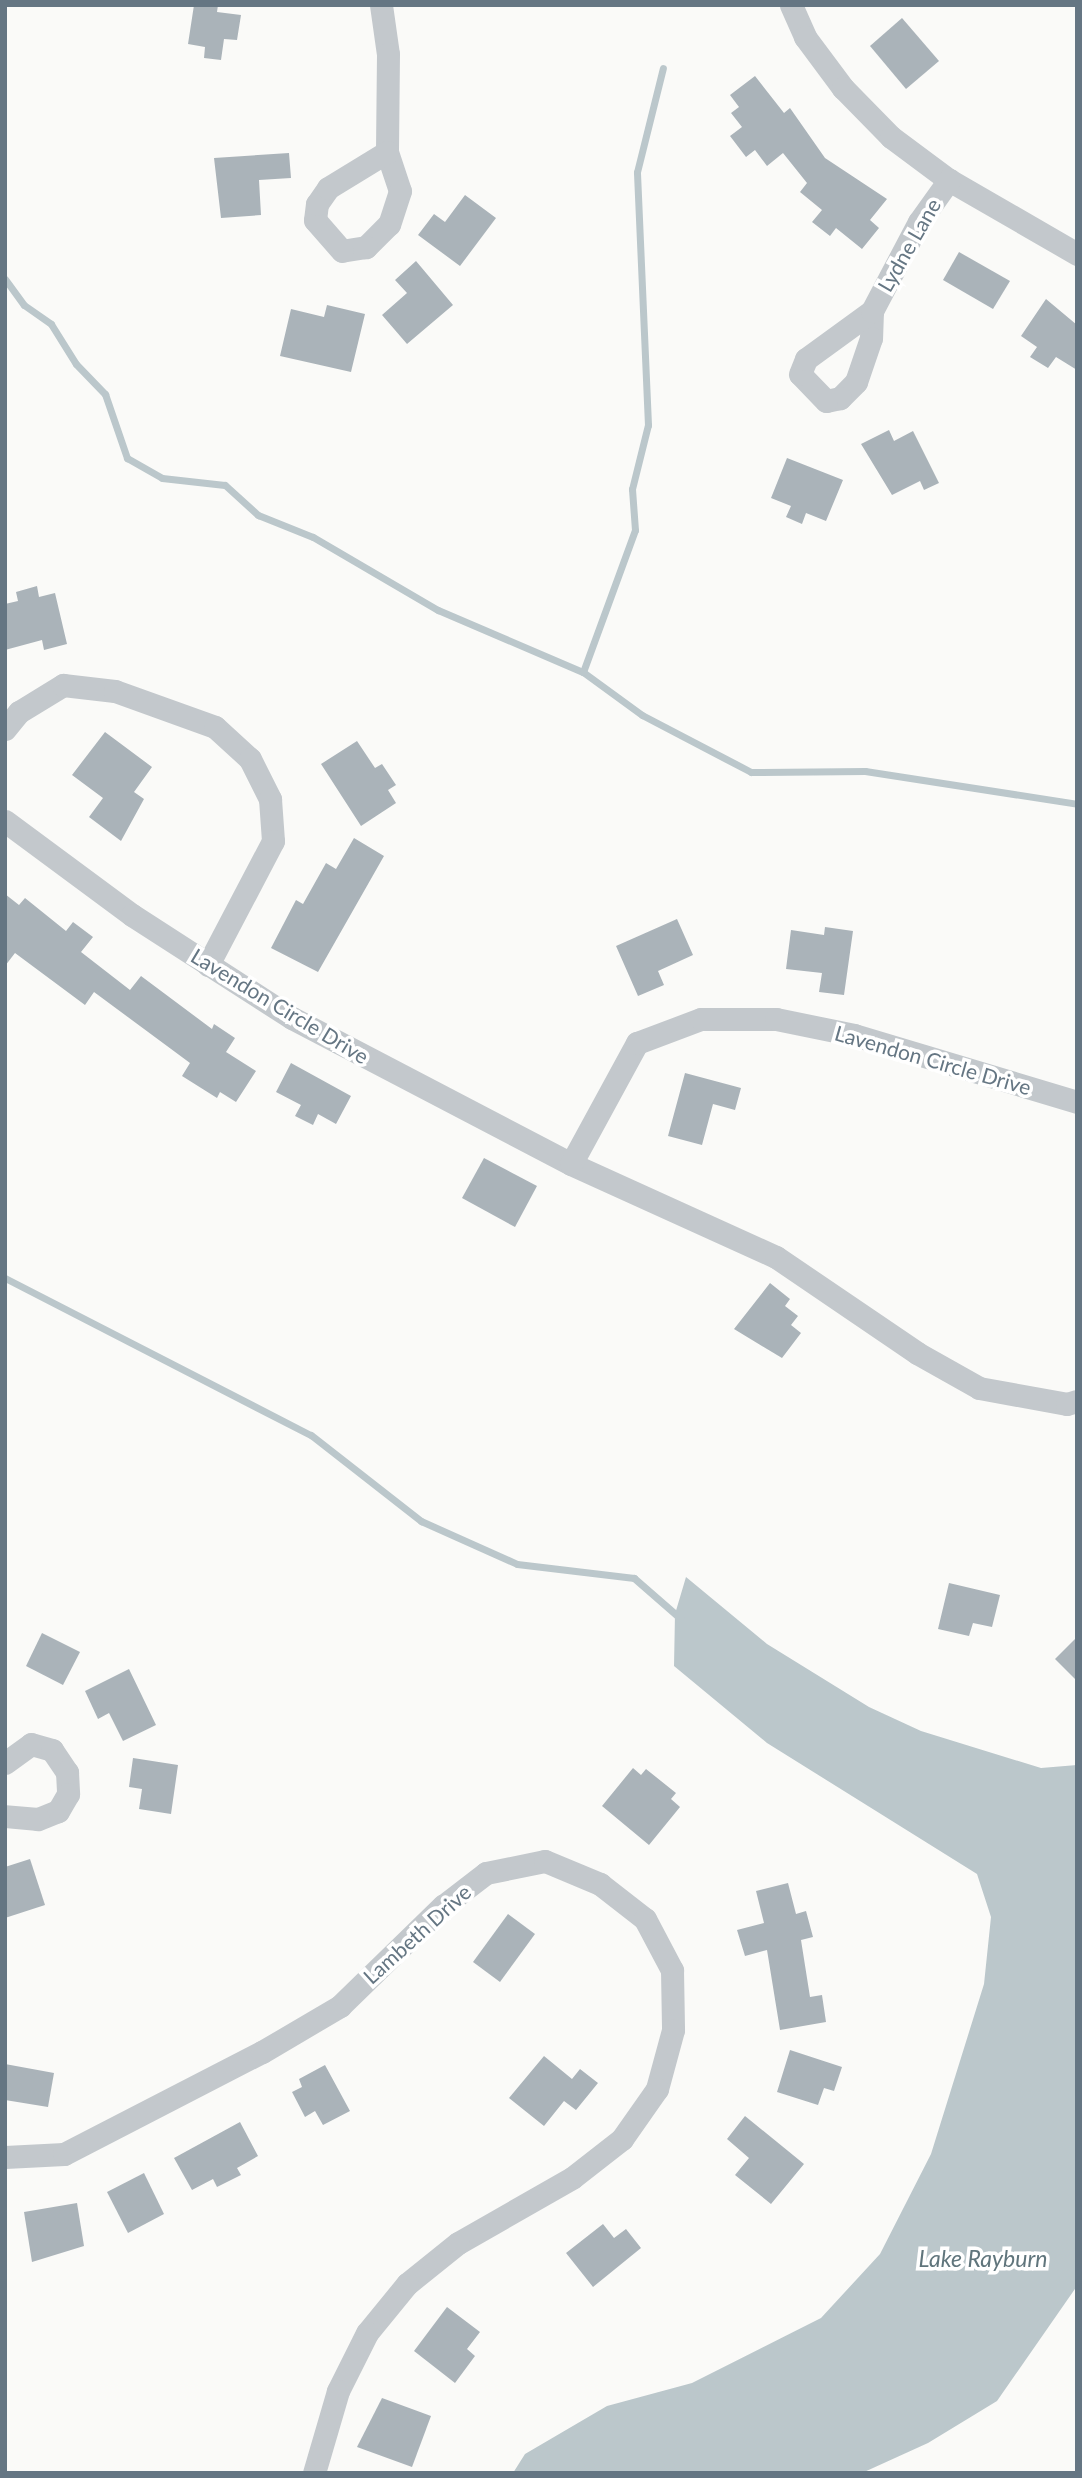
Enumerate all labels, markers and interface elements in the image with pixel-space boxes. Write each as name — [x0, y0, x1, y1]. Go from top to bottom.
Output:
street label: Lydne Lane — [872, 194, 946, 296]
street label: Lavendon Circle Drive — [187, 943, 373, 1069]
street label: Lavendon Circle Drive — [832, 1020, 1034, 1100]
street label: Lambeth Drive — [358, 1879, 476, 1989]
water label: Lake Rayburn — [919, 2244, 1047, 2272]

